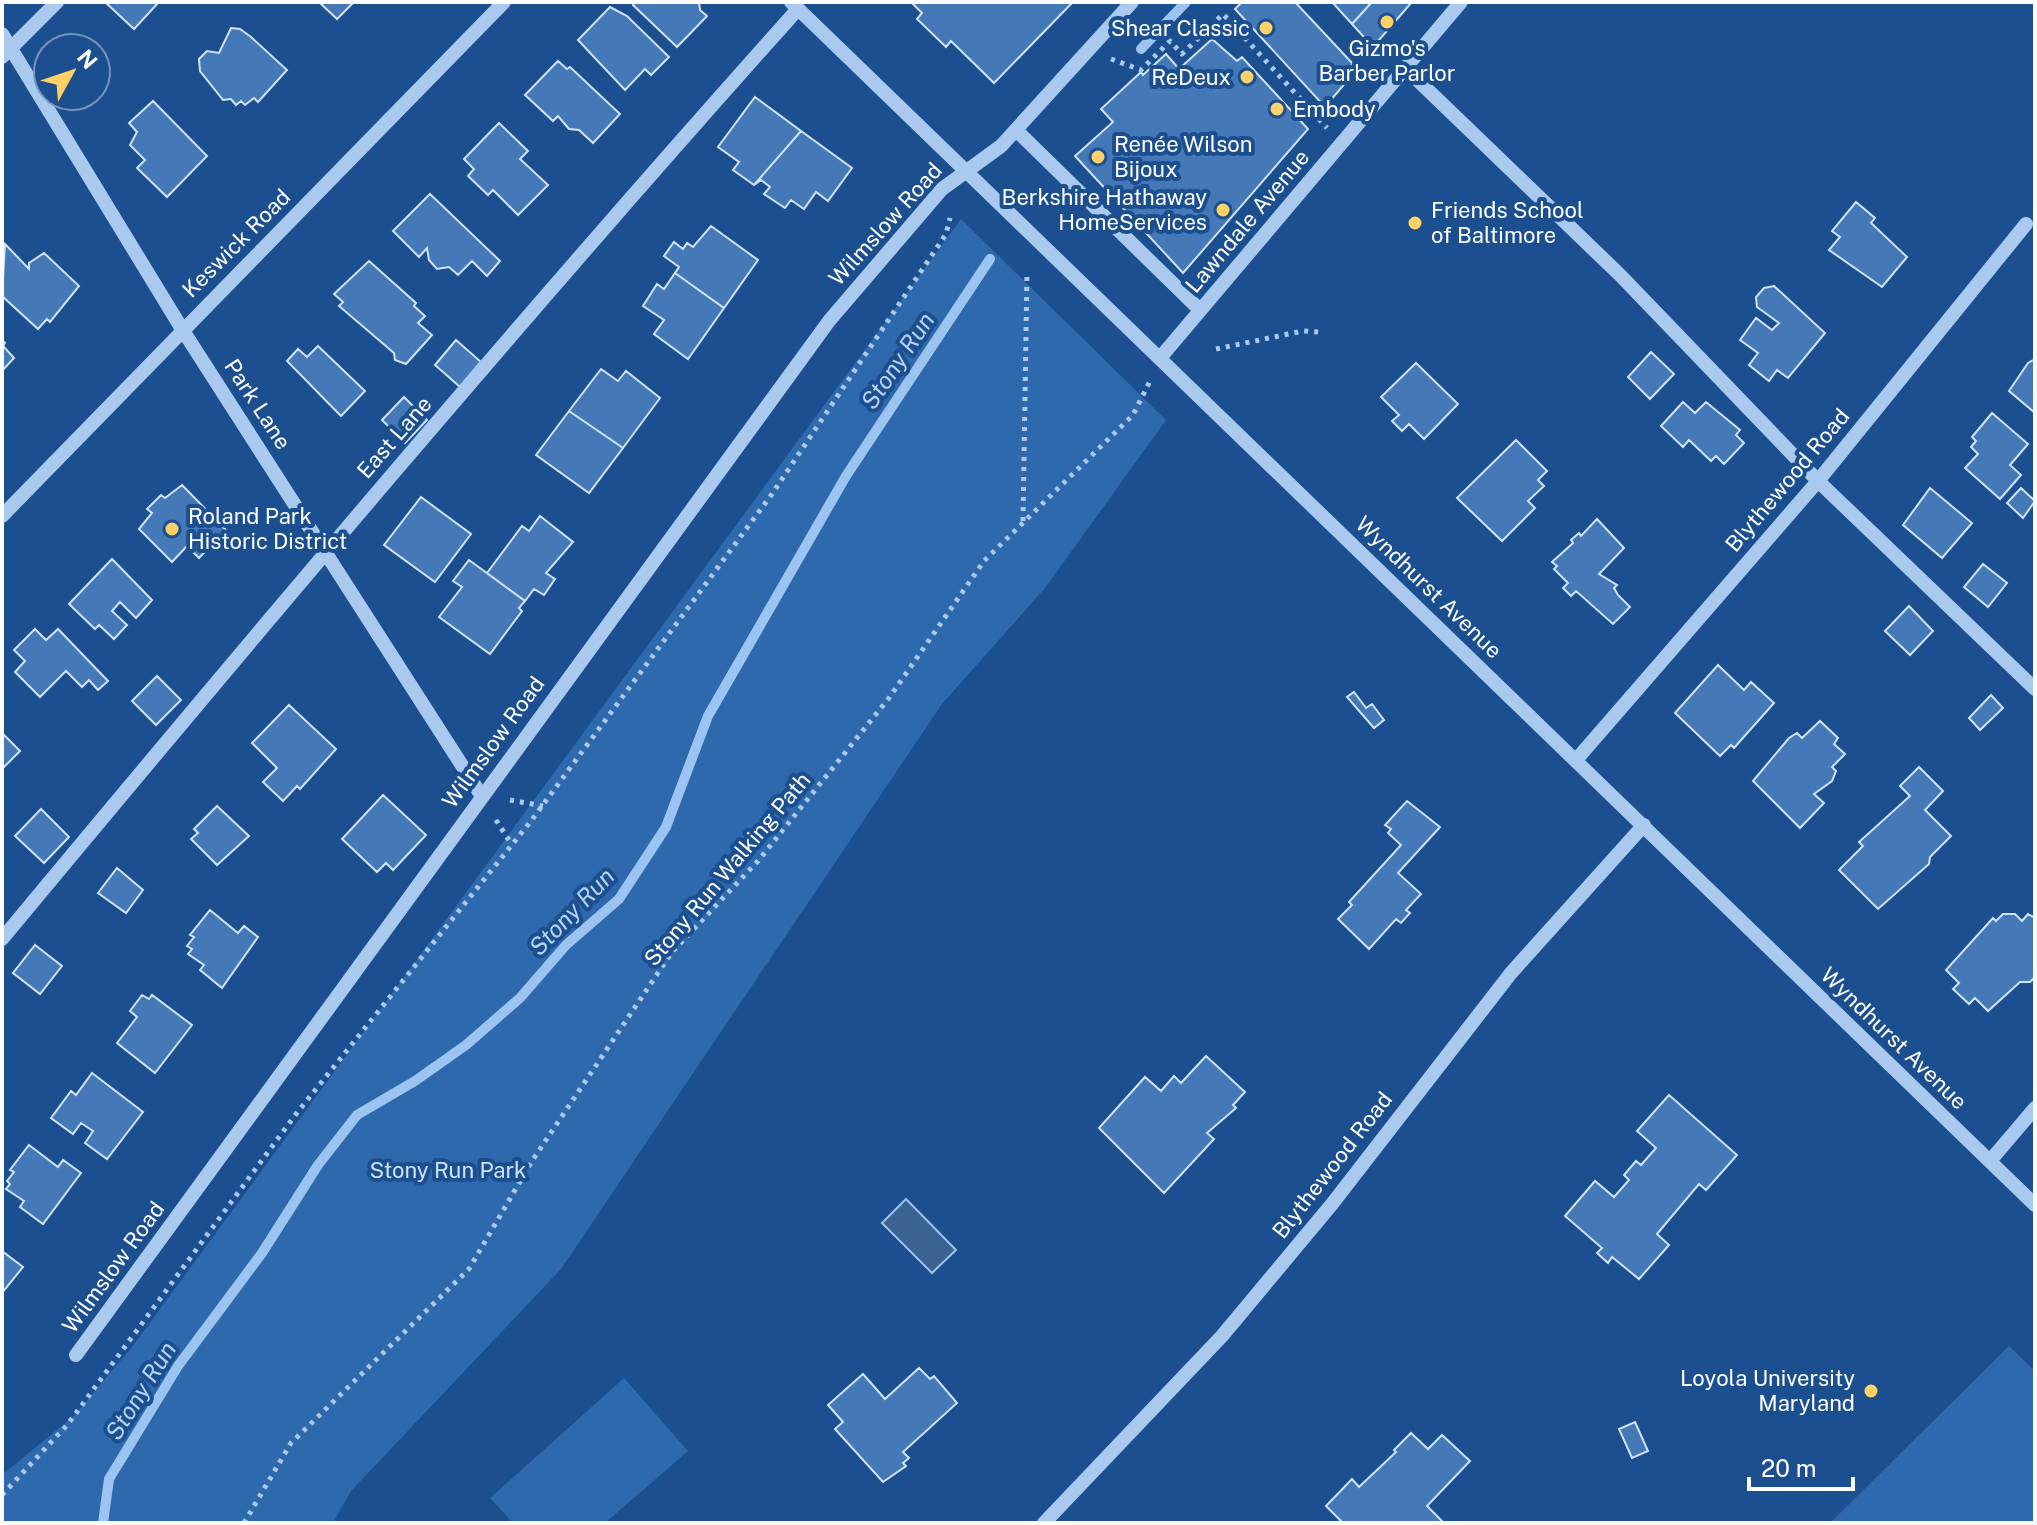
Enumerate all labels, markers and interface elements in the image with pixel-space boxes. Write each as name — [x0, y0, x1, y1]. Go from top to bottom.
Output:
marker: Gizmo's Barber Parlor — [1378, 13, 1396, 31]
place label: Shear Classic — [1111, 15, 1250, 41]
marker: Shear Classic — [1257, 19, 1275, 37]
north arrow — [32, 32, 112, 112]
place label: Gizmo's Barber Parlor — [1319, 35, 1455, 86]
text: N — [72, 44, 103, 74]
place label: ReDeux — [1151, 64, 1231, 90]
marker: ReDeux — [1238, 68, 1256, 86]
place label: Embody — [1293, 96, 1376, 122]
marker: Embody — [1268, 100, 1286, 118]
place label: Renée Wilson Bijoux — [1114, 131, 1252, 182]
street label: Lawndale Avenue — [1180, 144, 1314, 298]
marker: Renée Wilson Bijoux — [1089, 148, 1107, 166]
street label: Wilmslow Road — [823, 157, 947, 291]
street label: Keswick Road — [177, 184, 295, 302]
place label: Berkshire Hathaway HomeServices — [1002, 184, 1207, 235]
place label: Friends School of Baltimore — [1431, 197, 1584, 248]
marker: Berkshire Hathaway HomeServices — [1214, 201, 1232, 219]
marker: Friends School of Baltimore — [1406, 214, 1424, 232]
water label: Stony Run — [855, 307, 940, 414]
street label: Park Lane — [219, 354, 297, 454]
street label: East Lane — [351, 391, 437, 483]
street label: Blythewood Road — [1720, 403, 1854, 557]
place label: Roland Park Historic District — [188, 503, 347, 554]
street label: Wyndhurst Avenue — [1350, 511, 1508, 663]
marker: Roland Park Historic District — [163, 520, 181, 538]
street label: Wilmslow Road — [437, 671, 549, 813]
street label: Stony Run Walking Path — [638, 767, 816, 971]
water label: Stony Run — [523, 862, 620, 961]
street label: Wyndhurst Avenue — [1815, 962, 1973, 1114]
street label: Blythewood Road — [1267, 1087, 1397, 1243]
park label: Stony Run Park — [370, 1157, 526, 1183]
street label: Wilmslow Road — [57, 1196, 169, 1338]
water label: Stony Run — [99, 1336, 181, 1445]
place label: Loyola University Maryland — [1680, 1365, 1855, 1416]
marker: Loyola University Maryland — [1862, 1382, 1880, 1400]
scale bar — [1749, 1441, 1853, 1491]
text: 20 m — [1761, 1454, 1817, 1482]

